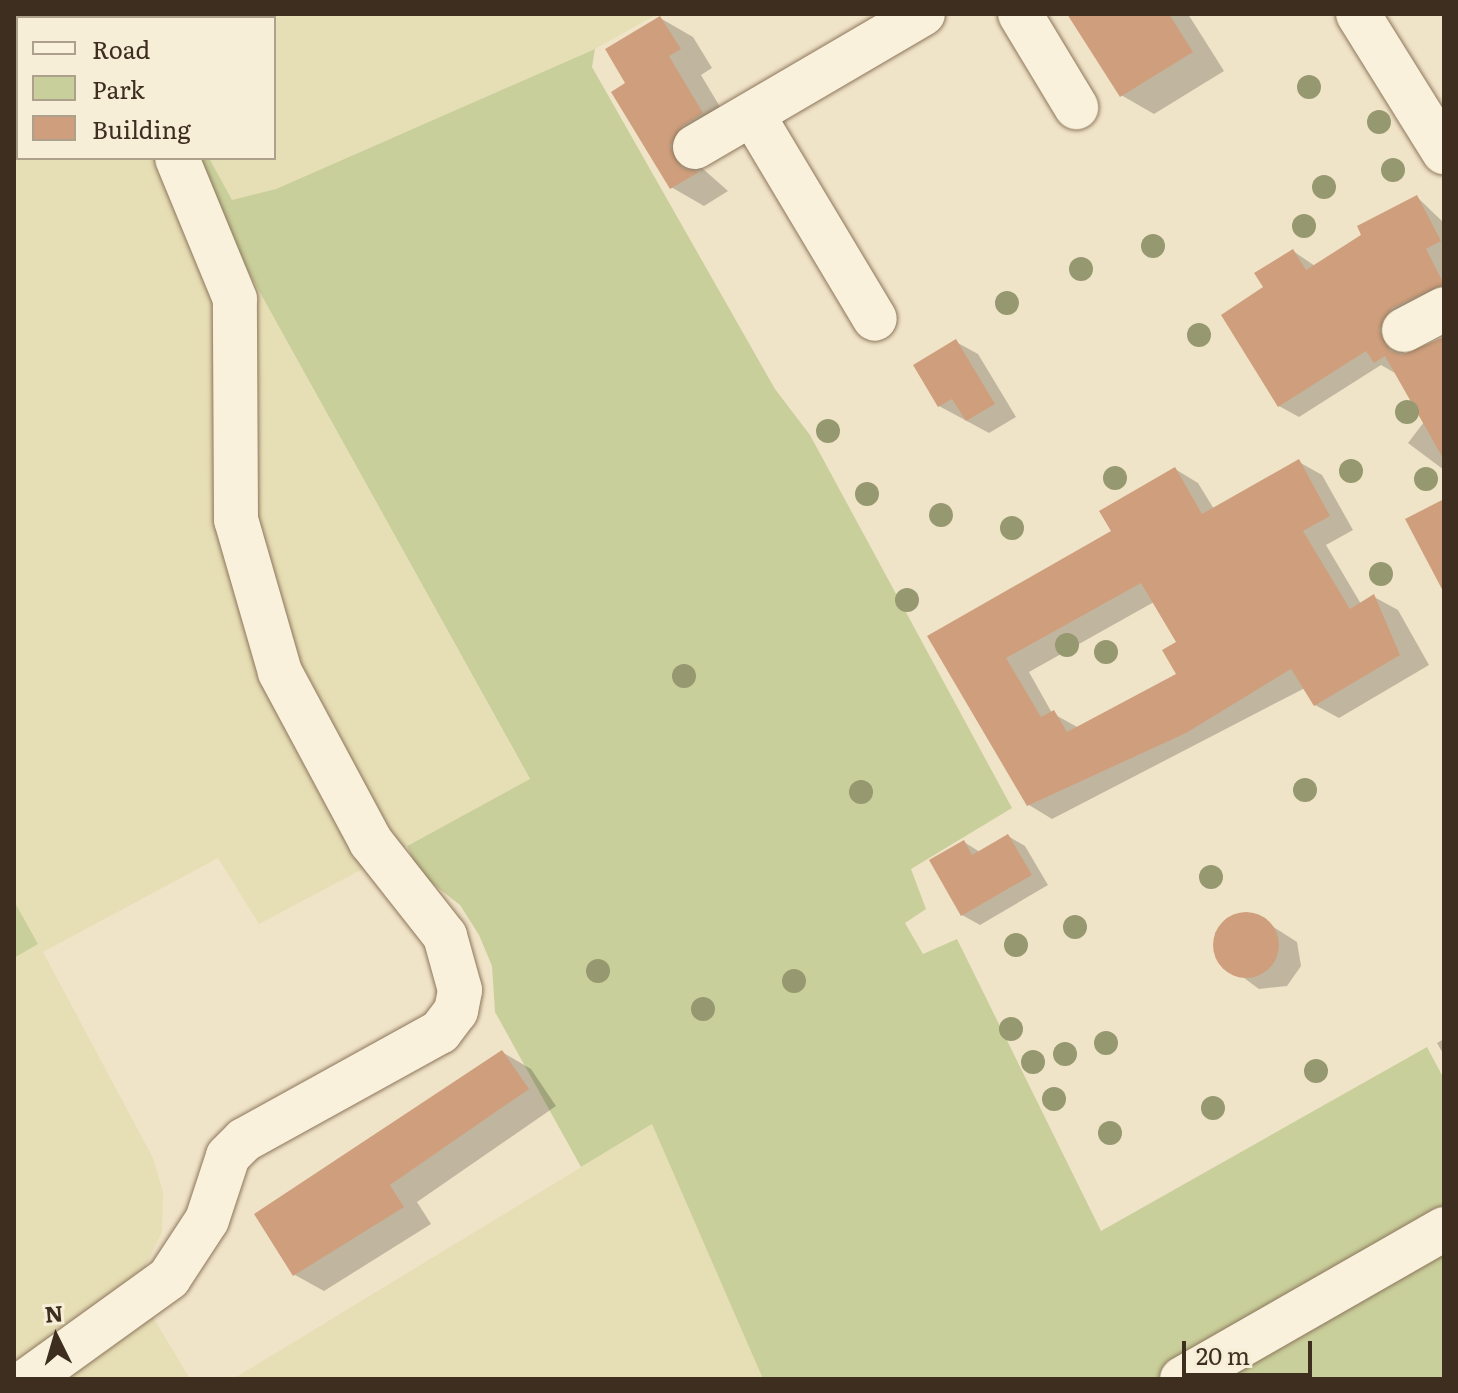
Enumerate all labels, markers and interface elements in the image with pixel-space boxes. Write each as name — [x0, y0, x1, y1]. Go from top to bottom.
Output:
legend — [16, 16, 276, 160]
text: Road — [92, 31, 150, 66]
text: Park — [92, 71, 145, 106]
text: Building — [92, 111, 191, 146]
text: N — [43, 1295, 65, 1330]
north arrow — [16, 1297, 96, 1377]
scale bar — [1186, 1325, 1316, 1375]
text: 20 m — [1196, 1337, 1250, 1372]

